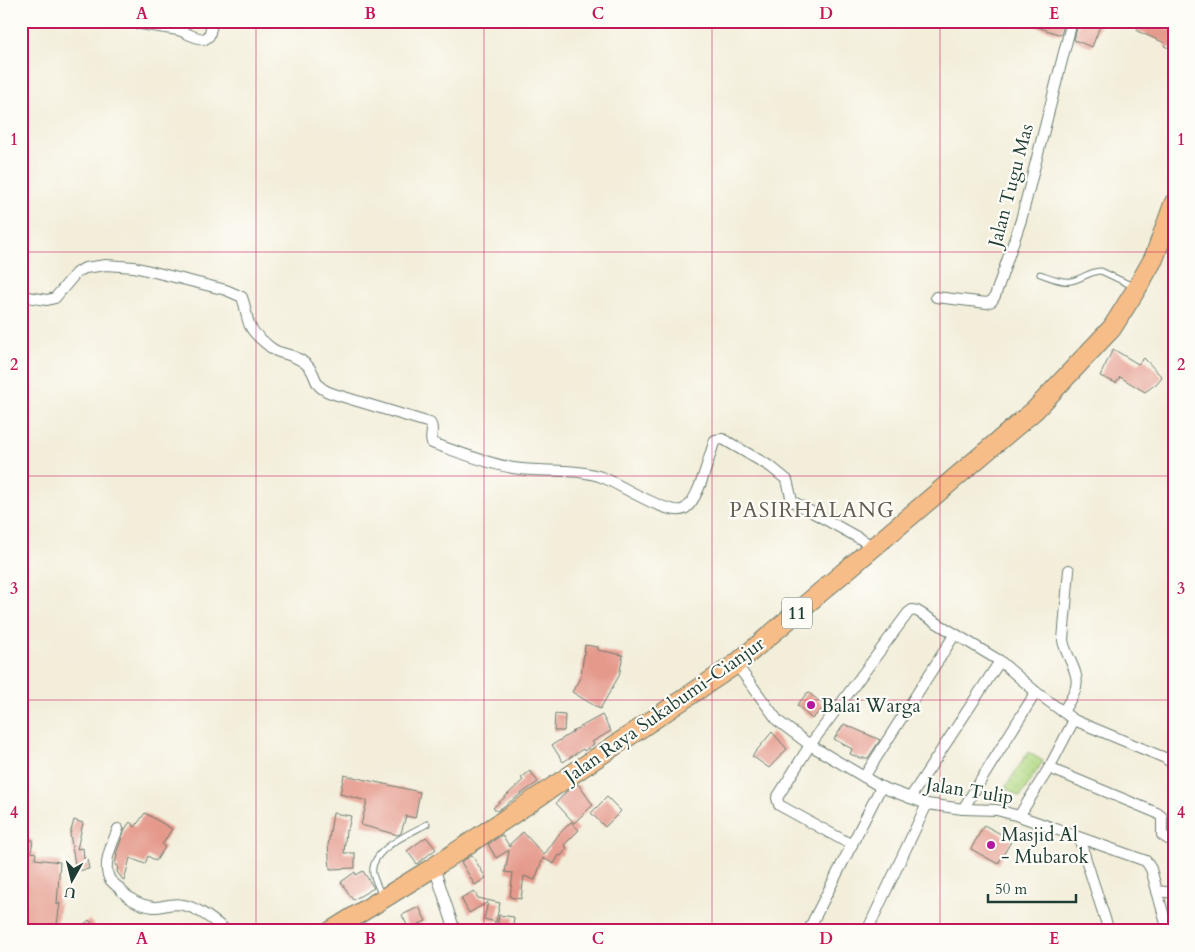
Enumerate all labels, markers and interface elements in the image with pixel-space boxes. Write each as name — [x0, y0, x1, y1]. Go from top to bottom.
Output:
text: A — [136, 3, 148, 25]
text: B — [364, 3, 376, 25]
text: C — [592, 3, 604, 25]
text: D — [819, 3, 833, 25]
text: E — [1049, 3, 1059, 25]
street label: Jalan Tugu Mas — [981, 121, 1040, 253]
text: 1 — [10, 129, 18, 151]
text: 1 — [1177, 129, 1185, 151]
text: 2 — [10, 354, 18, 376]
text: 2 — [1177, 354, 1185, 376]
district label: PASIRHALANG — [729, 496, 895, 525]
text: 3 — [10, 578, 18, 600]
text: 3 — [1177, 578, 1185, 600]
road number: 11 — [782, 598, 812, 628]
street label: Jalan Raya Sukabumi-Cianjur — [557, 631, 770, 791]
place label: Balai Warga — [821, 693, 921, 719]
marker: Balai Warga — [805, 699, 817, 711]
street label: Jalan Tulip — [921, 771, 1015, 811]
text: 4 — [10, 802, 18, 824]
text: 4 — [1177, 802, 1185, 824]
place label: Masjid Al - Mubarok — [1001, 822, 1090, 870]
marker: Masjid Al - Mubarok — [985, 839, 997, 851]
north arrow — [48, 854, 98, 904]
scale bar — [988, 872, 1075, 904]
text: 50 m — [995, 879, 1027, 899]
text: U — [63, 882, 77, 903]
text: A — [136, 928, 148, 950]
text: B — [364, 928, 376, 950]
text: C — [592, 928, 604, 950]
text: D — [819, 928, 833, 950]
text: E — [1049, 928, 1059, 950]

